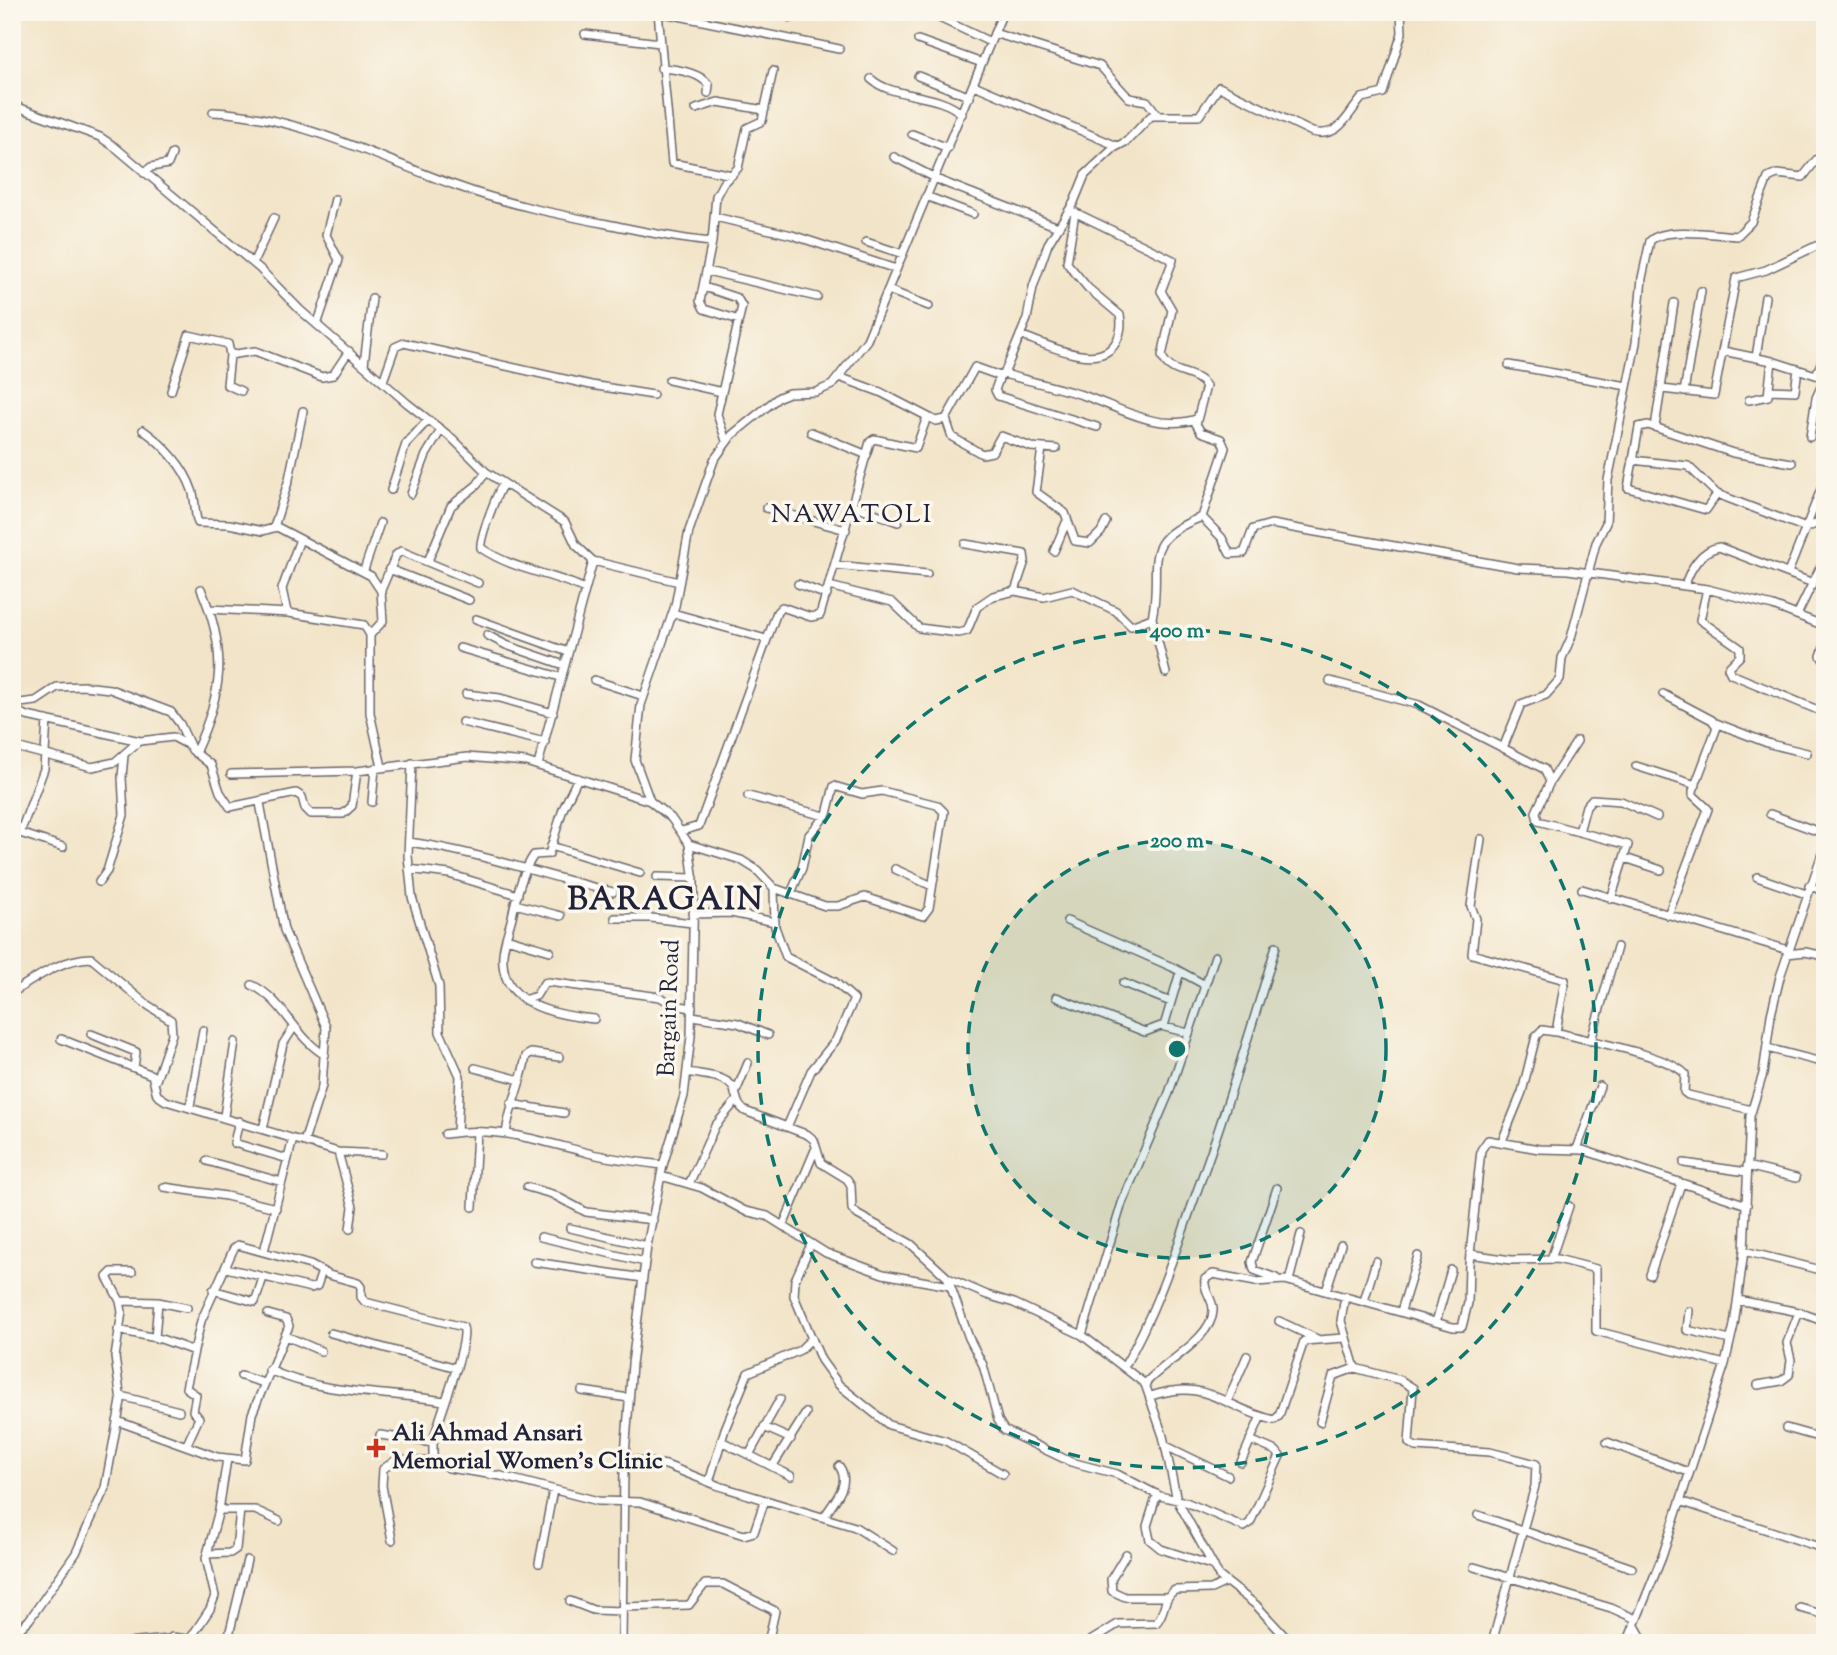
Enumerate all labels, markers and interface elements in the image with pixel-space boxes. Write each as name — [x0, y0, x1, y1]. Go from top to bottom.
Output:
district label: NAWATOLI — [771, 497, 933, 534]
text: 400 m — [1149, 617, 1205, 647]
text: 200 m — [1150, 827, 1205, 857]
district label: BARAGAIN — [568, 878, 764, 924]
street label: Bargain Road — [651, 938, 689, 1077]
centre of rings — [1165, 1037, 1189, 1061]
place label: Ali Ahmad Ansari Memorial Women's Clinic — [392, 1417, 663, 1479]
marker: Ali Ahmad Ansari Memorial Women's Clinic — [366, 1438, 386, 1458]

